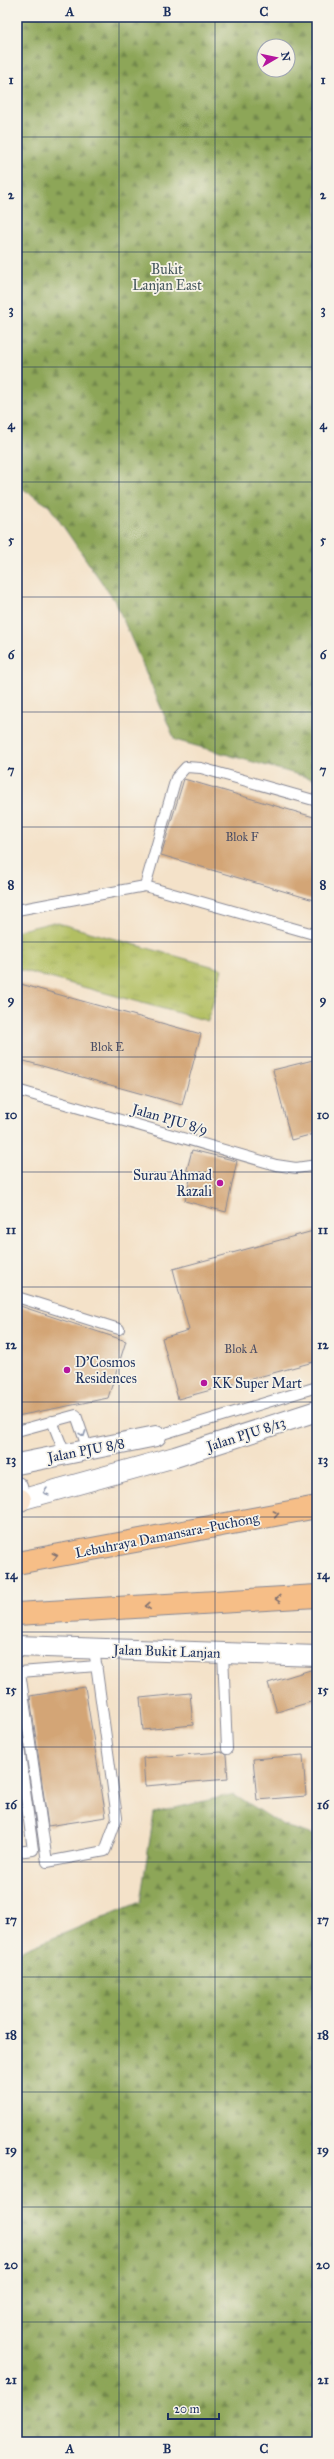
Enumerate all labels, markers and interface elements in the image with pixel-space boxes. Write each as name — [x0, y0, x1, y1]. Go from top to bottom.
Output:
text: A — [65, 4, 75, 20]
text: B — [163, 4, 172, 20]
text: C — [260, 4, 269, 20]
north arrow — [256, 38, 296, 78]
text: N — [278, 51, 293, 63]
text: 1 — [8, 72, 14, 88]
text: 1 — [320, 72, 326, 88]
text: 2 — [8, 187, 15, 203]
text: 2 — [320, 187, 327, 203]
park label: Bukit Lanjan East — [132, 261, 202, 294]
text: 3 — [8, 302, 14, 318]
text: 3 — [320, 302, 326, 318]
text: 4 — [7, 417, 15, 433]
text: 4 — [319, 417, 327, 433]
text: 5 — [8, 532, 15, 548]
text: 5 — [320, 532, 327, 548]
text: 6 — [8, 647, 16, 663]
text: 6 — [320, 647, 328, 663]
text: 7 — [8, 762, 15, 778]
text: 7 — [320, 762, 327, 778]
house number: Blok F — [225, 830, 259, 844]
text: 8 — [8, 877, 15, 893]
text: 8 — [320, 877, 327, 893]
text: 9 — [8, 992, 15, 1008]
text: 9 — [320, 992, 327, 1008]
house number: Blok E — [90, 1040, 124, 1054]
street label: Jalan PJU 8/9 — [128, 1100, 210, 1139]
text: 10 — [5, 1107, 18, 1123]
text: 10 — [317, 1107, 330, 1123]
place label: Surau Ahmad Razali — [133, 1167, 212, 1200]
marker: Surau Ahmad Razali — [215, 1178, 225, 1188]
text: 11 — [6, 1222, 16, 1238]
text: 11 — [318, 1222, 328, 1238]
text: 12 — [5, 1337, 17, 1353]
text: 12 — [317, 1337, 329, 1353]
house number: Blok A — [224, 1342, 258, 1356]
place label: D'Cosmos Residences — [75, 1354, 137, 1387]
marker: D'Cosmos Residences — [62, 1365, 72, 1375]
place label: KK Super Mart — [212, 1375, 302, 1392]
marker: KK Super Mart — [199, 1378, 209, 1388]
street label: Jalan PJU 8/13 — [203, 1414, 288, 1457]
one-way arrow — [78, 1431, 87, 1438]
street label: Jalan PJU 8/8 — [44, 1435, 126, 1468]
text: 13 — [6, 1452, 16, 1468]
text: 13 — [318, 1452, 328, 1468]
one-way arrow — [43, 1488, 49, 1496]
street label: Lebuhraya Damansara–Puchong — [74, 1509, 261, 1562]
one-way arrow — [273, 1511, 279, 1519]
one-way arrow — [52, 1552, 58, 1561]
text: 14 — [5, 1567, 18, 1583]
text: 14 — [317, 1567, 330, 1583]
one-way arrow — [275, 1594, 281, 1603]
one-way arrow — [145, 1602, 151, 1611]
street label: Jalan Bukit Lanjan — [111, 1641, 221, 1663]
text: 15 — [5, 1682, 17, 1698]
text: 15 — [317, 1682, 329, 1698]
text: 16 — [5, 1797, 18, 1813]
text: 16 — [317, 1797, 330, 1813]
text: 17 — [5, 1912, 17, 1928]
text: 17 — [317, 1912, 329, 1928]
text: 18 — [5, 2027, 17, 2043]
text: 18 — [317, 2027, 329, 2043]
text: 19 — [5, 2142, 17, 2158]
text: 19 — [317, 2142, 329, 2158]
text: 20 — [4, 2257, 18, 2273]
text: 20 — [316, 2257, 330, 2273]
text: 21 — [5, 2372, 17, 2388]
text: 21 — [317, 2372, 329, 2388]
scale bar — [168, 2395, 219, 2421]
text: 20 m — [174, 2402, 200, 2416]
text: A — [65, 2441, 75, 2457]
text: B — [163, 2441, 172, 2457]
text: C — [260, 2441, 269, 2457]

